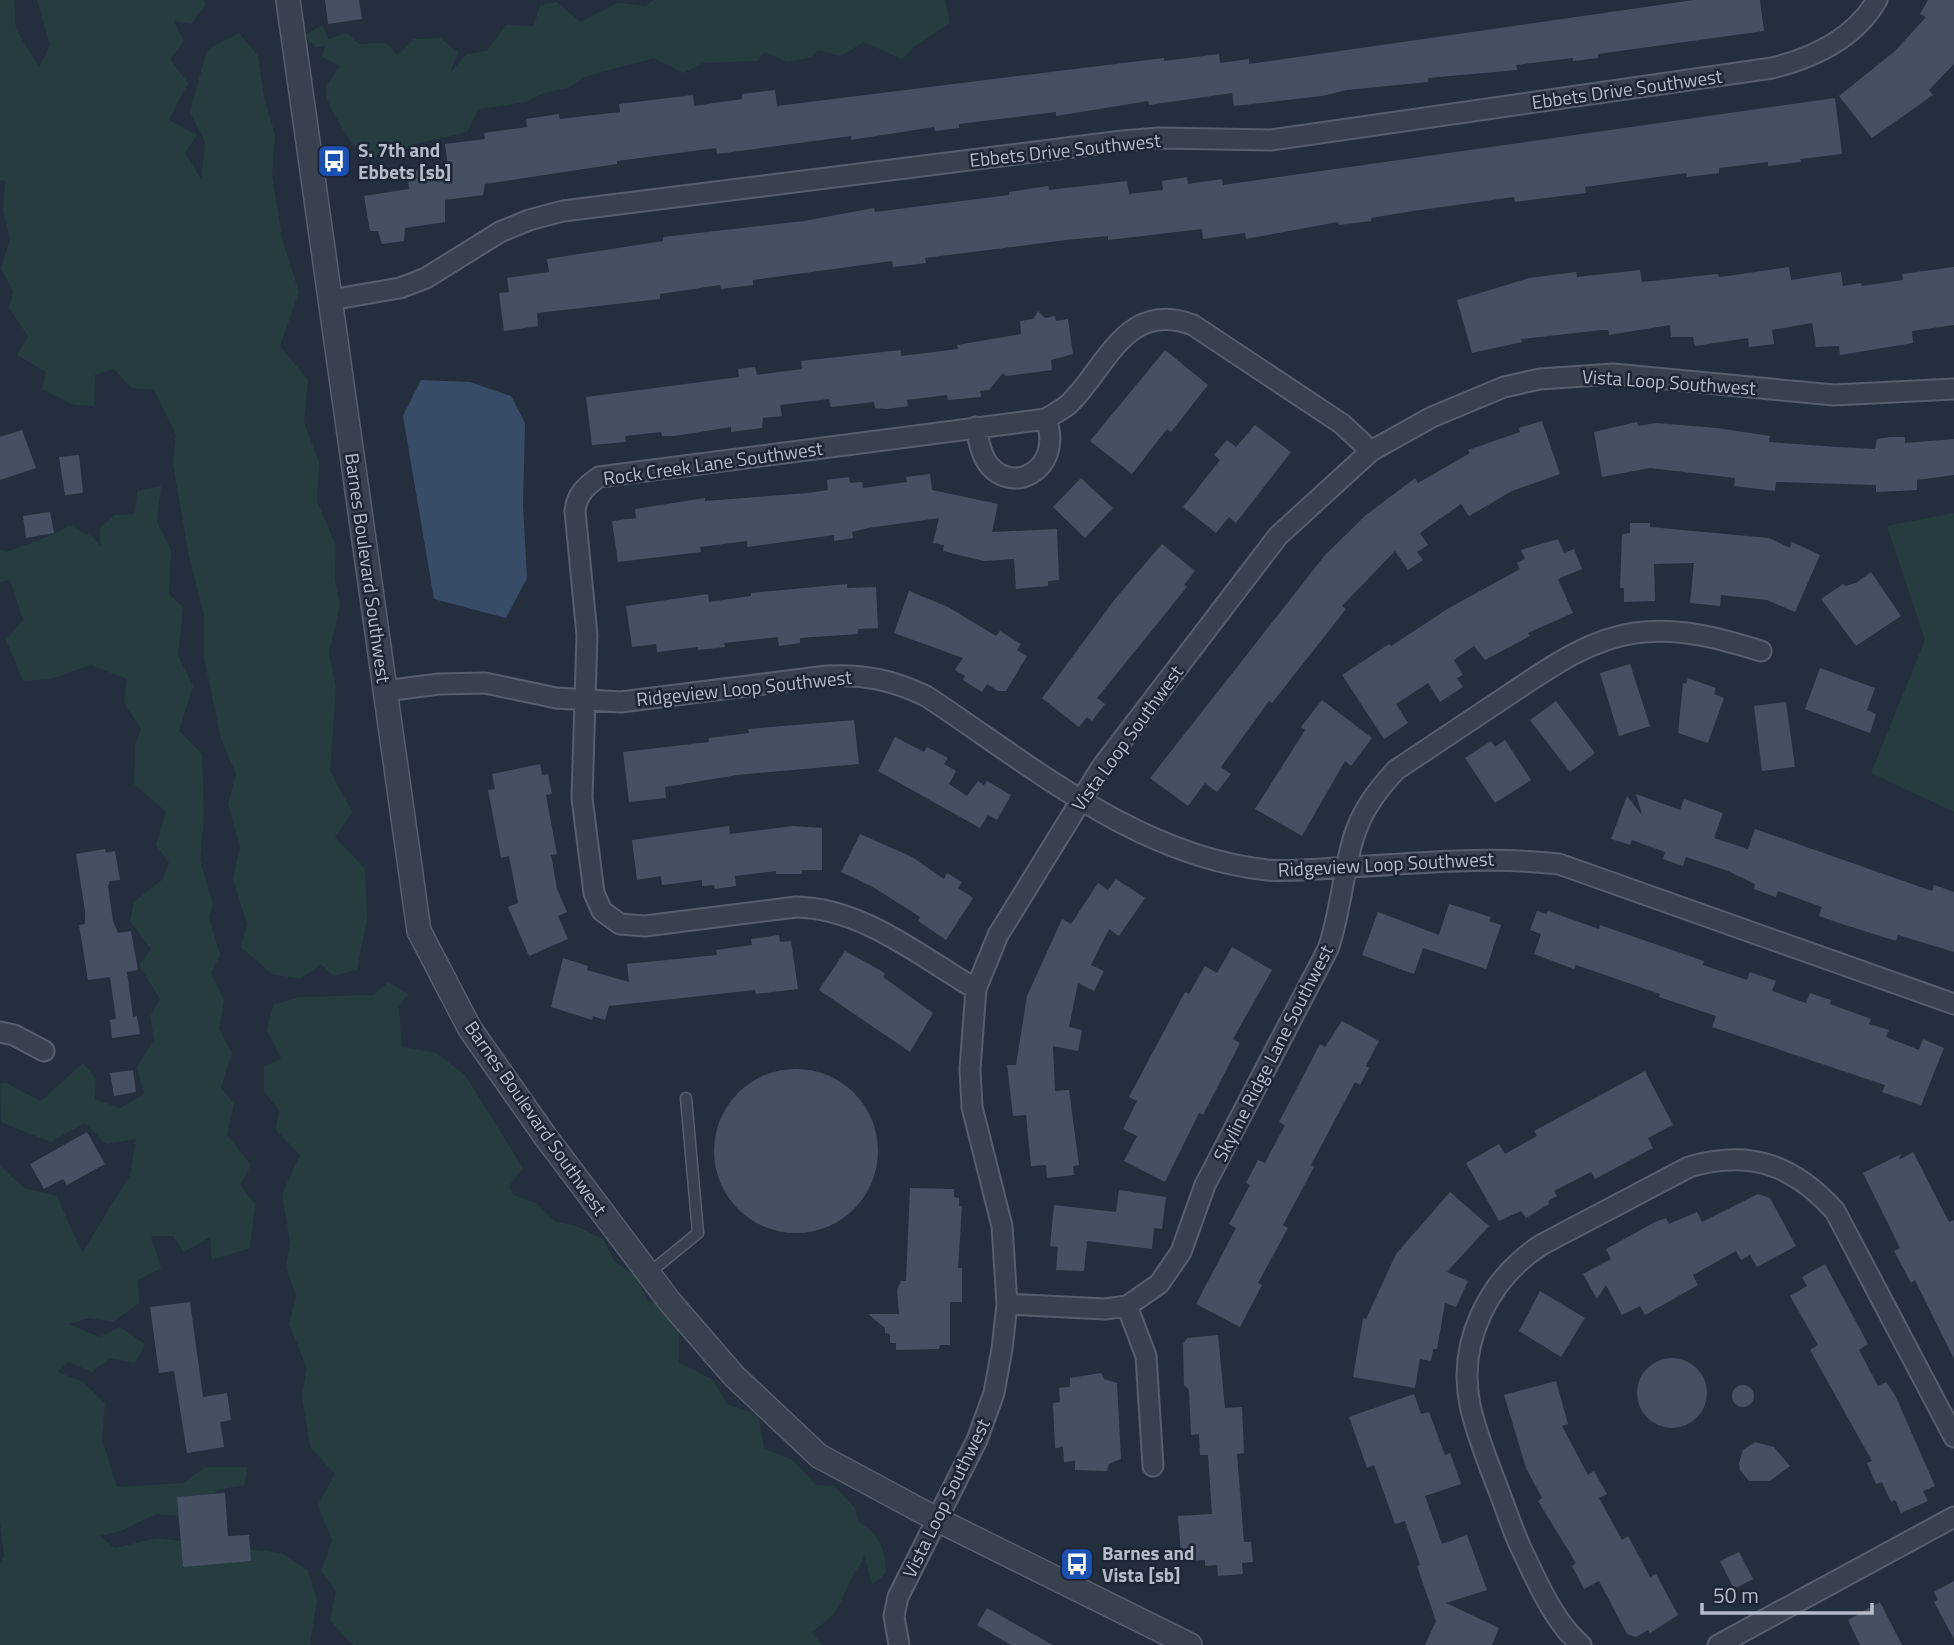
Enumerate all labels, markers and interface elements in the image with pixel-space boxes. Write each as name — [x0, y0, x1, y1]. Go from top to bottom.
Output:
street label: Ebbets Drive Southwest — [1530, 61, 1724, 116]
street label: Ebbets Drive Southwest — [968, 125, 1162, 174]
place label: S. 7th and Ebbets [sb] — [358, 135, 451, 186]
bus stop icon: S. 7th and Ebbets [sb] — [315, 142, 353, 180]
street label: Vista Loop Southwest — [1581, 361, 1757, 402]
street label: Rock Creek Lane Southwest — [601, 433, 825, 492]
street label: Barnes Boulevard Southwest — [338, 451, 399, 685]
street label: Vista Loop Southwest — [1064, 658, 1190, 817]
street label: Ridgeview Loop Southwest — [635, 662, 853, 713]
street label: Ridgeview Loop Southwest — [1277, 843, 1495, 884]
street label: Skyline Ridge Lane Southwest — [1205, 939, 1340, 1166]
street label: Barnes Boulevard Southwest — [458, 1014, 615, 1221]
street label: Vista Loop Southwest — [894, 1413, 997, 1583]
place label: Barnes and Vista [sb] — [1102, 1538, 1194, 1589]
bus stop icon: Barnes and Vista [sb] — [1058, 1545, 1096, 1583]
scale bar — [1702, 1572, 1872, 1616]
text: 50 m — [1713, 1579, 1759, 1611]

